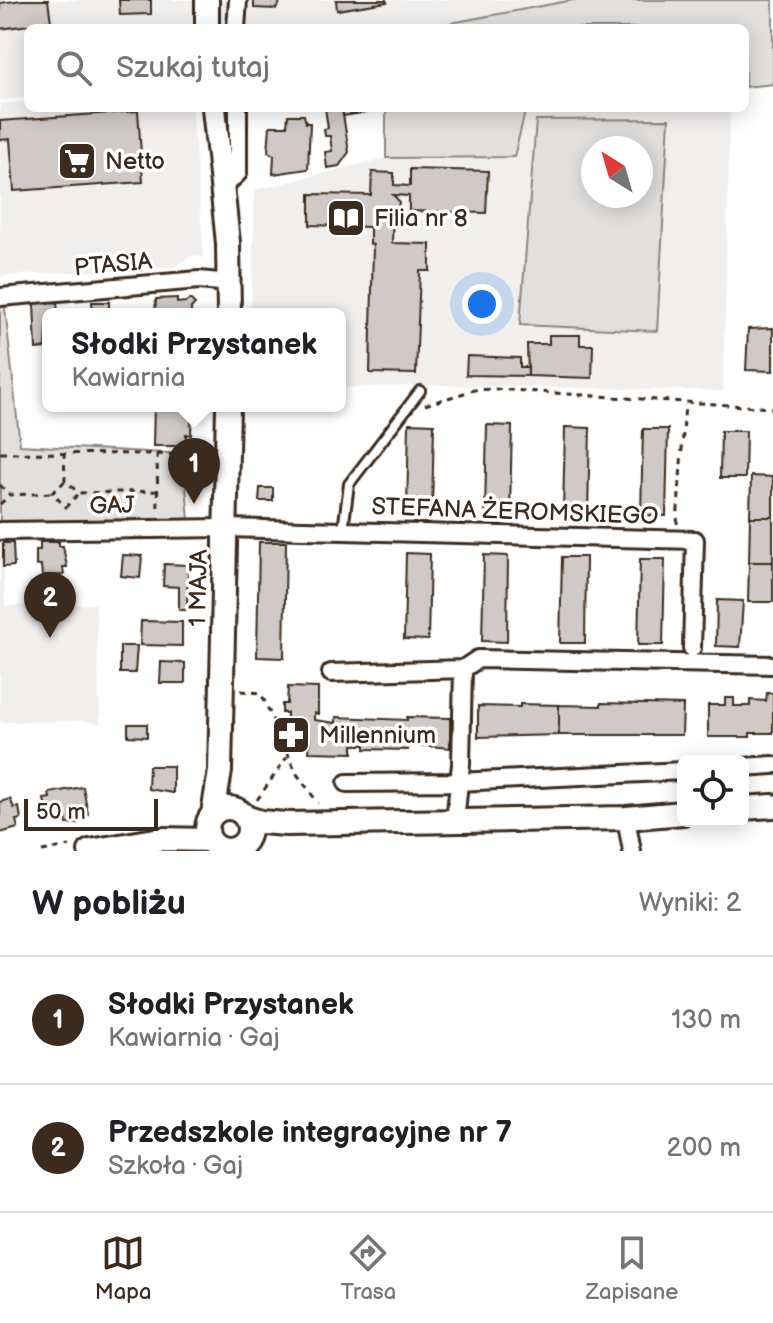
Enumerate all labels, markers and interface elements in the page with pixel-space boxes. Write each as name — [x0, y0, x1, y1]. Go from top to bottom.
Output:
search box — [24, 24, 749, 112]
icon: search — [52, 46, 96, 90]
text: Szukaj tutaj — [116, 50, 270, 86]
north arrow — [581, 136, 653, 208]
supermarket icon: Netto — [56, 140, 98, 182]
place label: Netto — [105, 147, 165, 176]
library icon: Filia nr 8 — [325, 197, 367, 239]
place label: Filia nr 8 — [374, 204, 468, 233]
street label: PTASIA — [73, 247, 154, 282]
your location — [462, 284, 502, 324]
popup — [42, 308, 346, 412]
text: Słodki Przystanek — [71, 327, 317, 363]
text: Kawiarnia — [71, 363, 185, 394]
pin: 1 — [168, 438, 220, 504]
street label: GAJ — [89, 491, 135, 520]
street label: STEFANA ŻEROMSKIEGO — [371, 492, 659, 531]
street label: 1 MAJA — [183, 549, 214, 627]
pin: 2 — [24, 572, 76, 638]
pharmacy icon: Millennium — [270, 714, 312, 756]
place label: Millennium — [319, 721, 436, 750]
map controls — [677, 755, 749, 827]
button: locate — [677, 755, 749, 827]
scale bar — [24, 795, 158, 831]
text: 50 m — [36, 799, 86, 826]
text: W pobliżu — [32, 883, 186, 924]
text: Wyniki: 2 — [639, 888, 741, 919]
text: Słodki Przystanek — [108, 987, 354, 1023]
text: 1 — [53, 1005, 63, 1036]
text: 130 m — [671, 1005, 741, 1036]
text: Kawiarnia · Gaj — [108, 1023, 280, 1054]
text: Przedszkole integracyjne nr 7 — [108, 1115, 512, 1151]
text: 2 — [50, 1133, 66, 1164]
text: 200 m — [667, 1133, 741, 1164]
text: Szkoła · Gaj — [108, 1151, 243, 1182]
tab: Mapa — [95, 1231, 151, 1306]
tab: Trasa — [341, 1231, 396, 1306]
tab: Zapisane — [586, 1231, 678, 1306]

